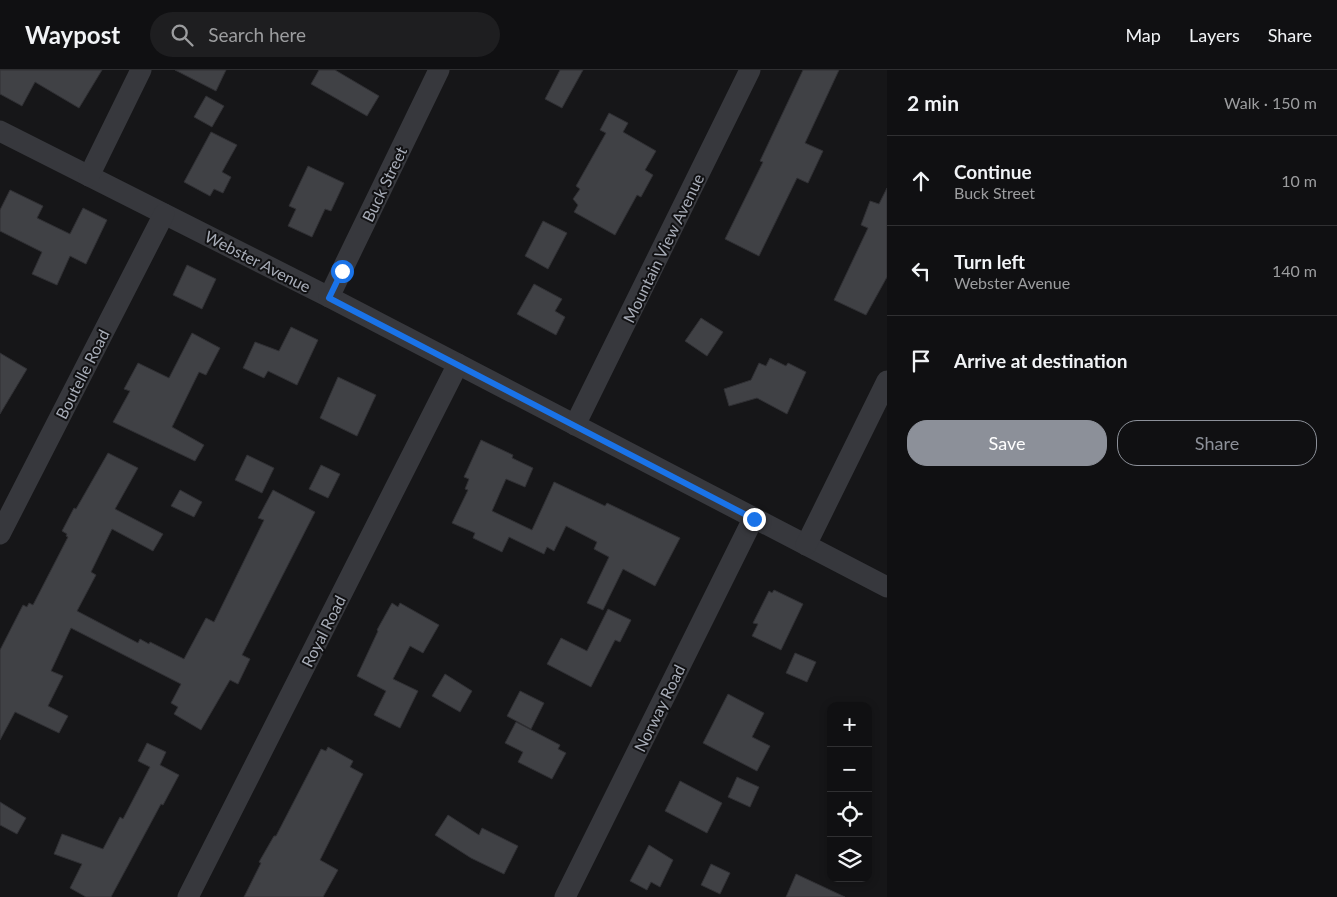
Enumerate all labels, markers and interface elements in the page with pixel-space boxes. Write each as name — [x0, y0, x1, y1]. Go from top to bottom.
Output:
search box — [150, 12, 500, 57]
text: Waypost — [25, 20, 120, 49]
icon: search — [168, 21, 196, 49]
text: Search here — [208, 23, 306, 46]
text: Map — [1125, 24, 1161, 46]
text: Layers — [1189, 24, 1240, 46]
text: Share — [1268, 24, 1312, 46]
text: 2 min — [907, 90, 959, 115]
text: Walk · 150 m — [1224, 93, 1317, 112]
street label: Buck Street — [358, 143, 410, 225]
text: Continue — [954, 160, 1032, 183]
icon: ahead — [907, 167, 935, 195]
street label: Mountain View Avenue — [619, 170, 707, 326]
text: 10 m — [1281, 171, 1317, 190]
text: Buck Street — [954, 183, 1035, 202]
street label: Webster Avenue — [202, 226, 314, 296]
text: Turn left — [954, 250, 1025, 273]
icon: left — [907, 257, 935, 285]
route start — [331, 260, 354, 283]
text: 140 m — [1272, 261, 1317, 280]
text: Webster Avenue — [954, 273, 1070, 292]
street label: Boutelle Road — [51, 326, 113, 422]
icon: arrive — [907, 347, 935, 375]
text: Arrive at destination — [954, 349, 1127, 372]
button: Save — [907, 420, 1107, 466]
button: Share — [1117, 420, 1317, 466]
route end — [743, 508, 766, 531]
street label: Royal Road — [297, 592, 349, 670]
street label: Norway Road — [630, 661, 688, 755]
map controls — [827, 702, 872, 882]
button: + — [827, 702, 872, 747]
button: − — [827, 747, 872, 792]
button: locate — [827, 792, 872, 837]
button: layers — [827, 837, 872, 882]

